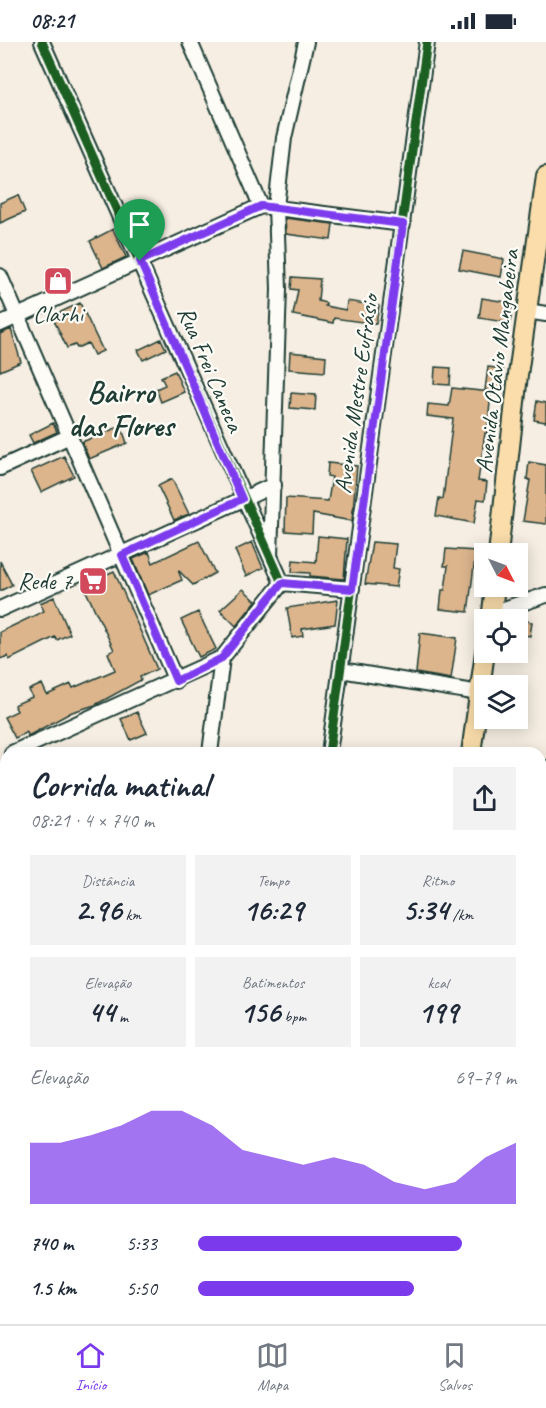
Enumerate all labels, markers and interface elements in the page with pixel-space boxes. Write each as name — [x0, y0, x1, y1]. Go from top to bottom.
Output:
text: 08:21 — [30, 7, 74, 35]
pin — [114, 199, 165, 261]
icon: arrive — [123, 208, 156, 241]
street label: Avenida Otávio Mangabeira — [468, 246, 526, 474]
shop icon: Clarhi — [42, 265, 74, 297]
street label: Avenida Mestre Eufrásio — [327, 290, 385, 495]
place label: Clarhi — [33, 299, 86, 329]
street label: Rua Frei Caneca — [171, 302, 251, 438]
district label: Bairro das Flores — [69, 373, 177, 445]
north arrow — [474, 543, 528, 597]
map controls — [474, 543, 528, 729]
supermarket icon: Rede 7 — [77, 565, 109, 597]
place label: Rede 7 — [18, 566, 73, 596]
button: locate — [474, 609, 528, 663]
button: layers — [474, 675, 528, 729]
text: Corrida matinal — [30, 764, 209, 806]
button: share — [453, 767, 516, 830]
text: 08:21 · 4 × 740 m — [30, 808, 154, 833]
text: Distância — [82, 871, 134, 891]
text: Tempo — [257, 871, 289, 891]
text: Ritmo — [422, 871, 454, 891]
text: 2.96 — [75, 891, 122, 929]
text: 16:29 — [243, 891, 303, 929]
text: 5:34 — [403, 891, 449, 929]
text: km — [122, 905, 141, 925]
text: /km — [449, 905, 473, 925]
text: Elevação — [85, 973, 131, 993]
text: Batimentos — [242, 973, 304, 993]
text: kcal — [427, 973, 449, 993]
text: 44 — [88, 993, 115, 1031]
text: 156 — [240, 993, 280, 1031]
text: 199 — [418, 993, 458, 1031]
text: m — [115, 1007, 128, 1027]
text: bpm — [280, 1007, 306, 1027]
text: Elevação — [30, 1065, 88, 1090]
text: 69–79 m — [455, 1065, 516, 1090]
text: 740 m — [30, 1231, 73, 1256]
text: 5:33 — [126, 1231, 157, 1256]
text: 1.5 km — [30, 1276, 76, 1301]
text: 5:50 — [126, 1276, 157, 1301]
tab: Início — [74, 1339, 107, 1395]
tab: Mapa — [256, 1339, 289, 1395]
tab: Salvos — [438, 1339, 472, 1395]

